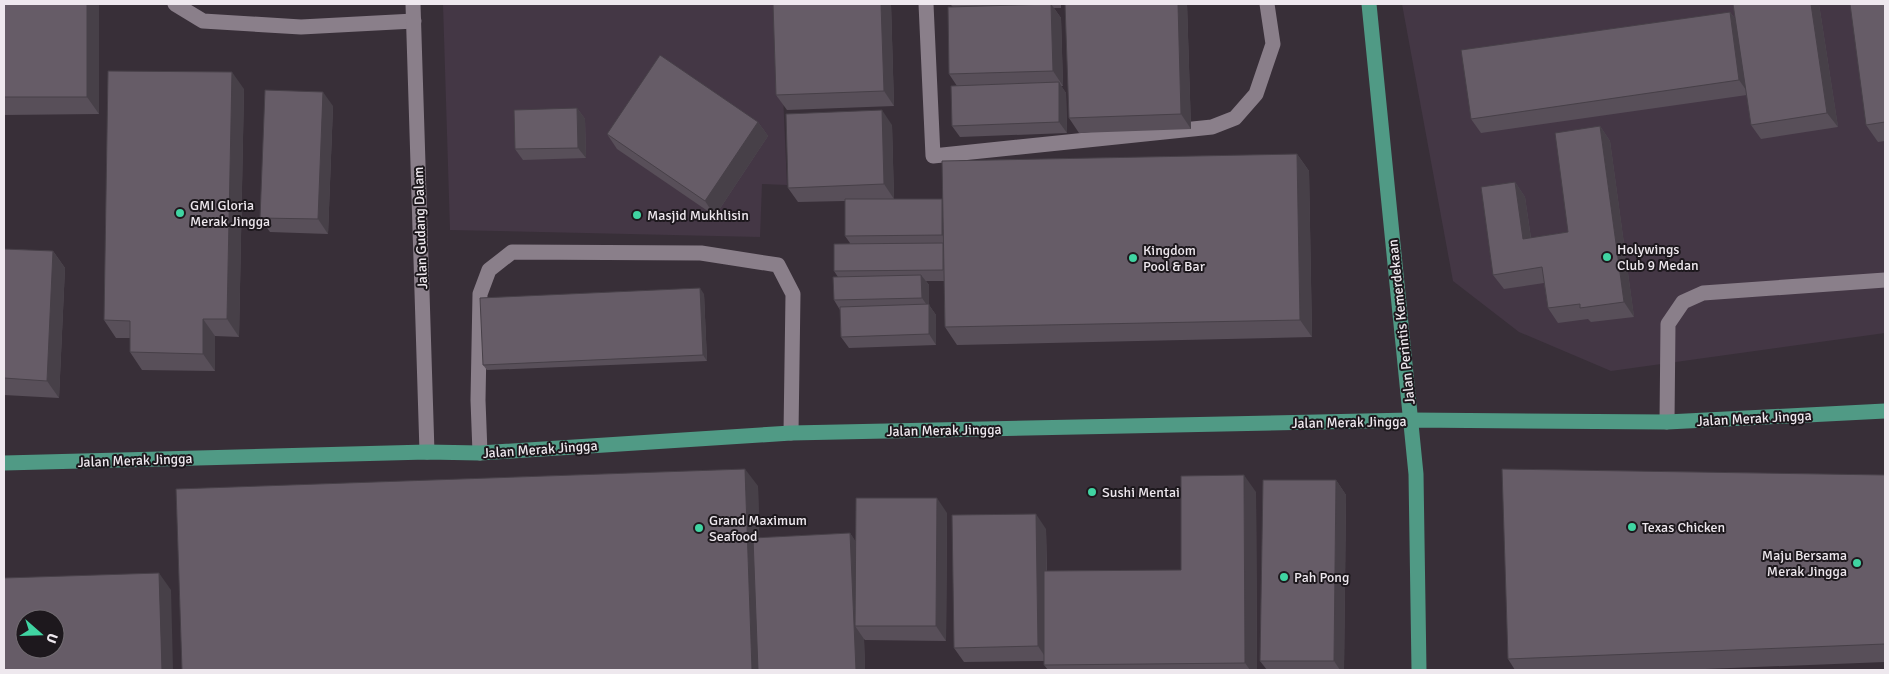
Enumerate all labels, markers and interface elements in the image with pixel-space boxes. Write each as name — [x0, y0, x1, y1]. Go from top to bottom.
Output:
street label: Jalan Gudang Dalam — [410, 166, 431, 290]
place label: GMI Gloria Merak Jingga — [190, 197, 270, 230]
marker: GMI Gloria Merak Jingga — [174, 207, 186, 219]
place label: Masjid Mukhlisin — [647, 207, 749, 224]
marker: Masjid Mukhlisin — [631, 209, 643, 221]
street label: Jalan Perintis Kemerdekaan — [1384, 239, 1419, 405]
place label: Holywings Club 9 Medan — [1617, 241, 1699, 274]
place label: Kingdom Pool & Bar — [1143, 242, 1206, 275]
marker: Holywings Club 9 Medan — [1601, 251, 1613, 263]
marker: Kingdom Pool & Bar — [1127, 252, 1139, 264]
street label: Jalan Merak Jingga — [1696, 407, 1812, 430]
street label: Jalan Merak Jingga — [1291, 413, 1407, 432]
street label: Jalan Merak Jingga — [886, 421, 1002, 440]
street label: Jalan Merak Jingga — [482, 437, 598, 462]
street label: Jalan Merak Jingga — [77, 450, 193, 471]
place label: Sushi Mentai — [1102, 484, 1180, 501]
marker: Sushi Mentai — [1086, 486, 1098, 498]
place label: Grand Maximum Seafood — [709, 512, 807, 545]
place label: Texas Chicken — [1642, 519, 1725, 536]
marker: Texas Chicken — [1626, 521, 1638, 533]
marker: Grand Maximum Seafood — [693, 522, 705, 534]
place label: Maju Bersama Merak Jingga — [1762, 547, 1847, 580]
marker: Maju Bersama Merak Jingga — [1851, 557, 1863, 569]
place label: Pah Pong — [1294, 569, 1349, 586]
marker: Pah Pong — [1278, 571, 1290, 583]
north arrow — [15, 609, 65, 659]
text: U — [42, 631, 61, 646]

